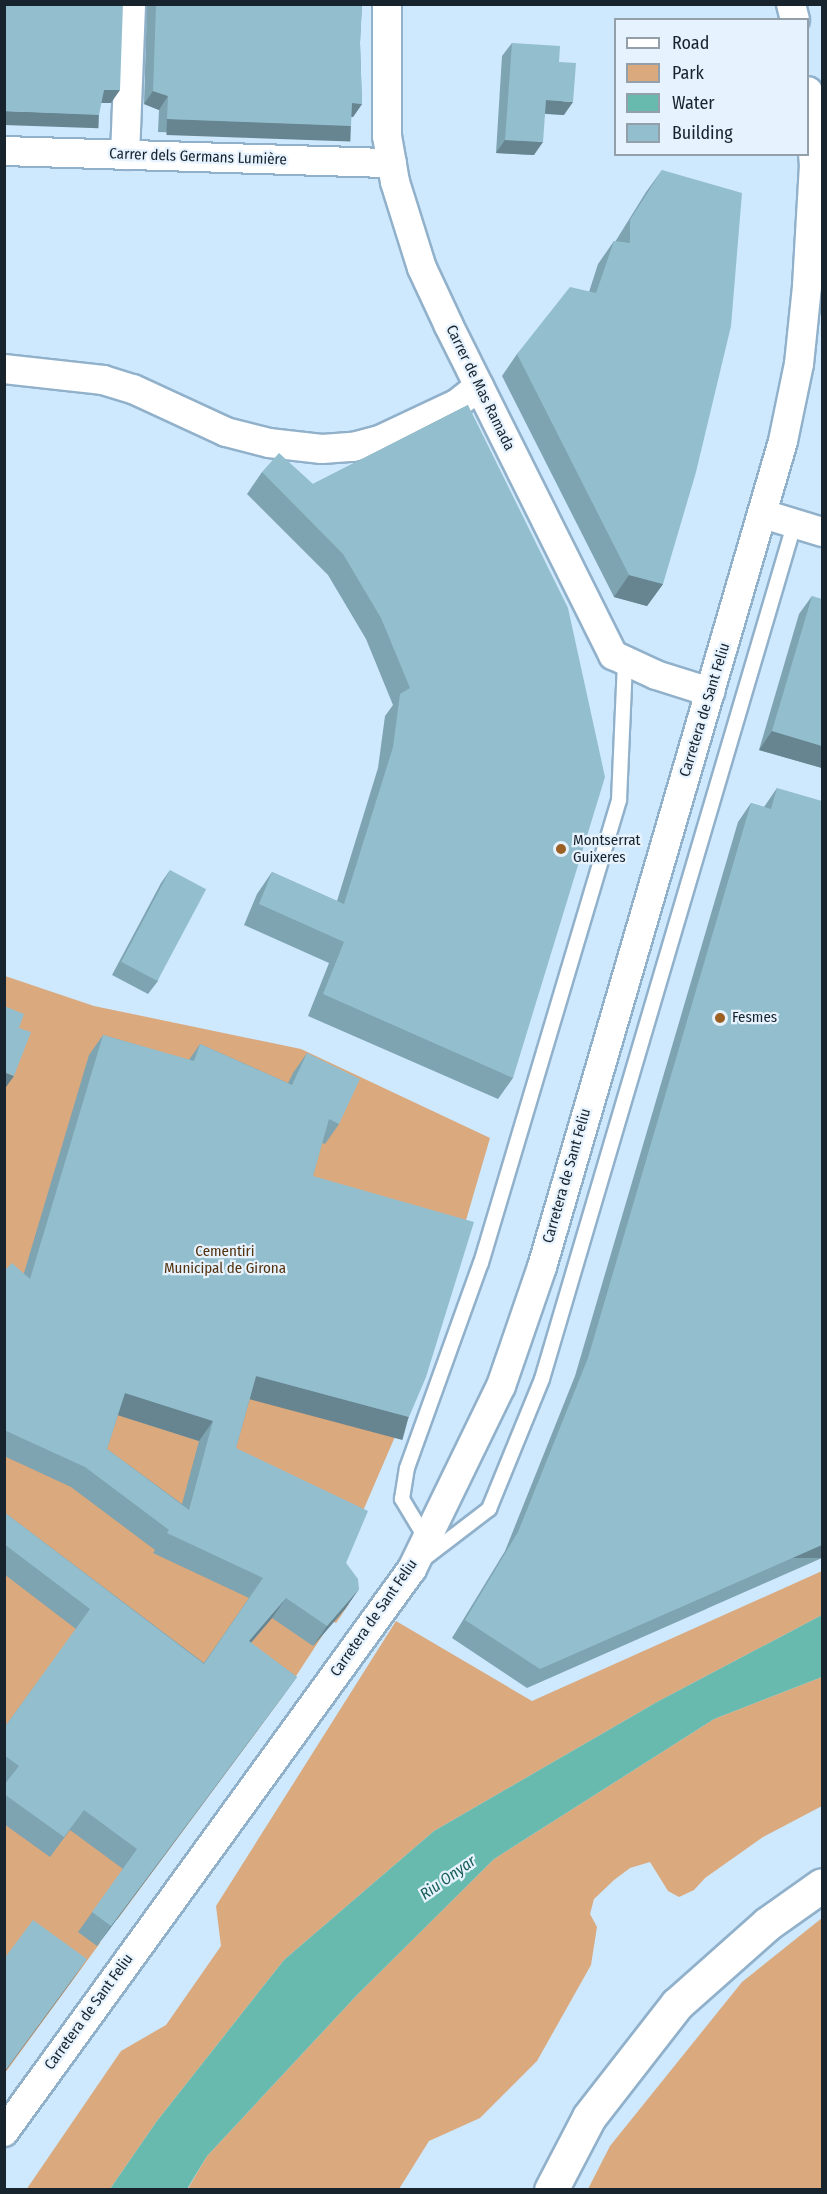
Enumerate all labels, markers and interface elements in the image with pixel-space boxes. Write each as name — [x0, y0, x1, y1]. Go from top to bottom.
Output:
legend — [614, 18, 809, 156]
text: Road — [672, 32, 709, 54]
text: Park — [672, 62, 704, 84]
text: Water — [672, 92, 715, 114]
text: Building — [672, 122, 733, 144]
street label: Carrer dels Germans Lumière — [109, 145, 287, 169]
street label: Carrer de Mas Ramada — [442, 322, 518, 454]
street label: Carretera de Sant Feliu — [676, 641, 734, 779]
place label: Montserrat Guixeres — [573, 831, 640, 866]
marker: Montserrat Guixeres — [554, 842, 568, 856]
place label: Fesmes — [732, 1009, 777, 1027]
marker: Fesmes — [713, 1011, 727, 1025]
street label: Carretera de Sant Feliu — [539, 1107, 595, 1245]
park label: Cementiri Municipal de Girona — [164, 1242, 286, 1277]
street label: Carretera de Sant Feliu — [327, 1556, 421, 1680]
water label: Riu Onyar — [416, 1852, 480, 1904]
street label: Carretera de Sant Feliu — [41, 1950, 137, 2074]

